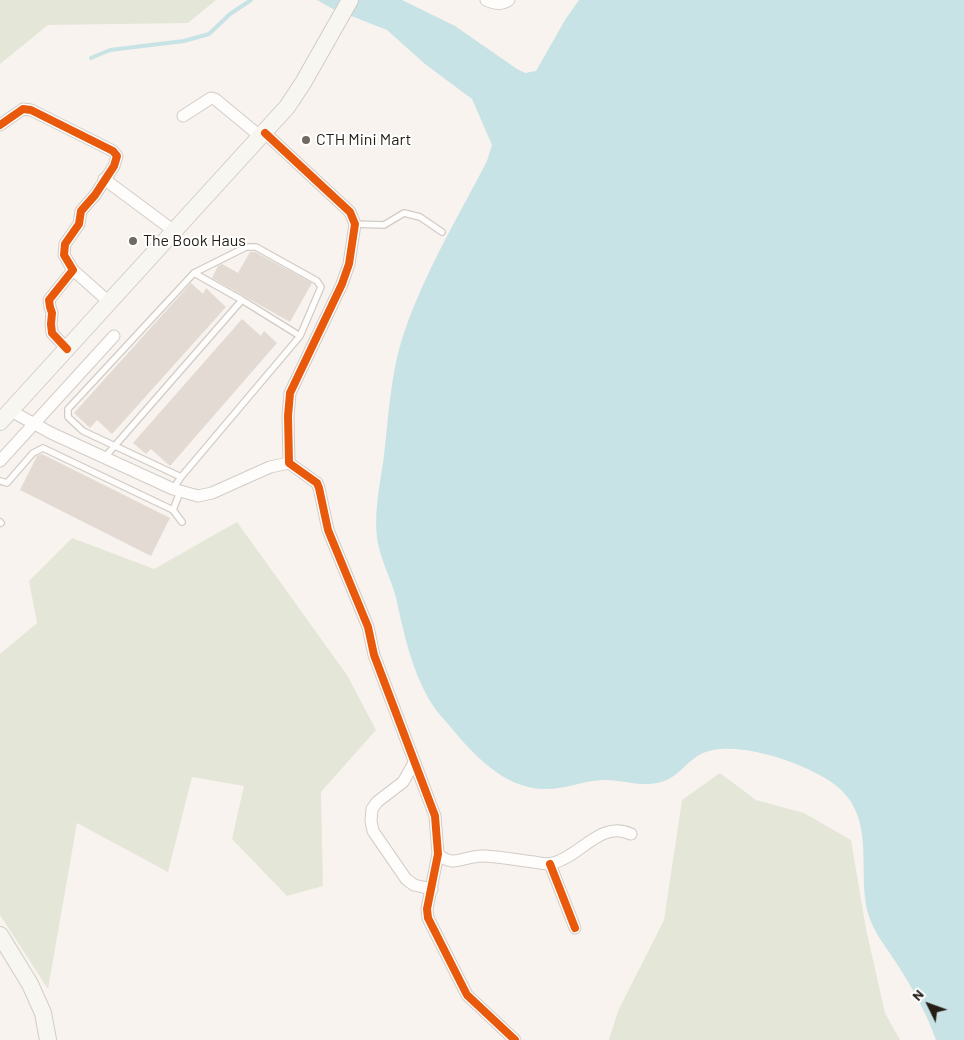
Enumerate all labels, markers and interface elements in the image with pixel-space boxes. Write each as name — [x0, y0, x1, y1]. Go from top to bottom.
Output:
place label: CTH Mini Mart — [316, 130, 411, 150]
marker: CTH Mini Mart — [300, 134, 312, 146]
place label: The Book Haus — [143, 231, 246, 251]
marker: The Book Haus — [127, 235, 139, 247]
north arrow — [904, 980, 954, 1030]
text: N — [908, 985, 927, 1004]

